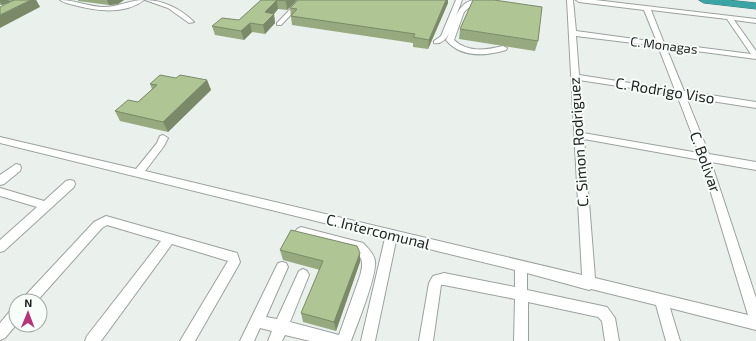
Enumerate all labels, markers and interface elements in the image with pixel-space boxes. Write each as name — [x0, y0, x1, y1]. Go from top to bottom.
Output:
street label: C. Monagas — [629, 33, 699, 57]
street label: C. Rodrigo Viso — [614, 73, 716, 107]
street label: C. Simon Rodriguez — [564, 77, 592, 207]
street label: C. Bolivar — [687, 129, 725, 195]
street label: C. Intercomunal — [324, 209, 433, 253]
north arrow — [8, 293, 48, 333]
text: N — [24, 296, 32, 309]

